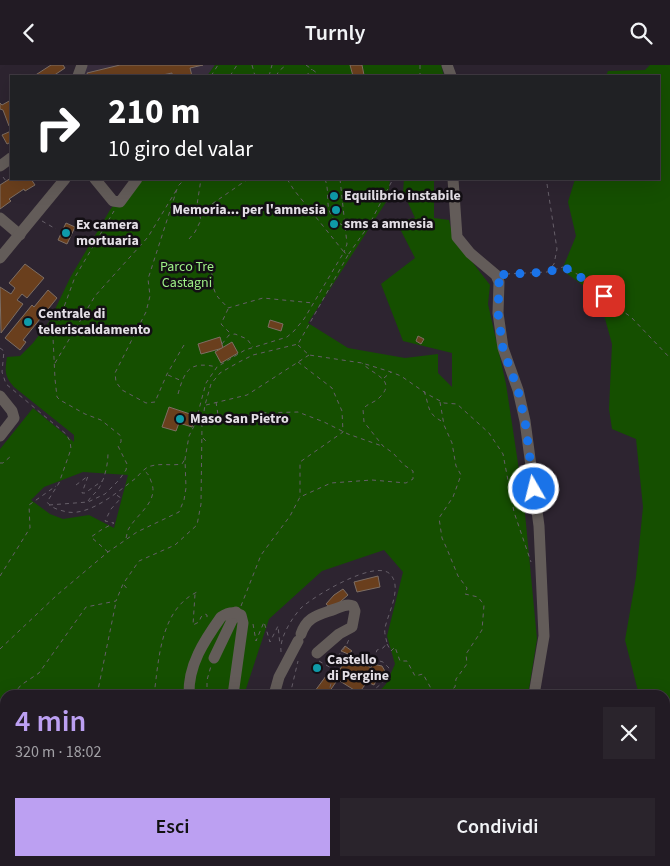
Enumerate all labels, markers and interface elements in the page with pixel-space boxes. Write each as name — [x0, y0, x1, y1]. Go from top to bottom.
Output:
text: Turnly — [305, 17, 365, 49]
icon: back — [15, 19, 43, 47]
icon: search — [627, 19, 655, 47]
text: 210 m — [108, 87, 200, 137]
icon: right — [25, 95, 90, 160]
text: 10 giro del valar — [108, 133, 253, 165]
place label: Equilibrio instabile — [344, 186, 461, 206]
marker: Equilibrio instabile — [328, 190, 340, 202]
place label: Memoria... per l'amnesia — [172, 200, 326, 220]
marker: Memoria... per l'amnesia — [330, 204, 342, 216]
place label: sms a amnesia — [344, 214, 433, 234]
place label: Ex camera mortuaria — [76, 215, 139, 251]
marker: sms a amnesia — [328, 218, 340, 230]
marker: Ex camera mortuaria — [60, 227, 72, 239]
park label: Parco Tre Castagni — [160, 257, 214, 293]
pin — [583, 275, 625, 317]
icon: arrive — [590, 282, 618, 310]
place label: Centrale di teleriscaldamento — [38, 304, 151, 340]
marker: Centrale di teleriscaldamento — [22, 316, 34, 328]
place label: Maso San Pietro — [190, 409, 289, 429]
marker: Maso San Pietro — [174, 413, 186, 425]
position arrow — [507, 462, 559, 514]
place label: Castello di Pergine — [327, 650, 389, 686]
marker: Castello di Pergine — [311, 662, 323, 674]
text: 4 min — [15, 700, 86, 743]
button: close — [603, 707, 655, 759]
text: 320 m · 18:02 — [15, 741, 102, 763]
button: Esci — [15, 798, 330, 856]
button: Condividi — [340, 798, 655, 856]

